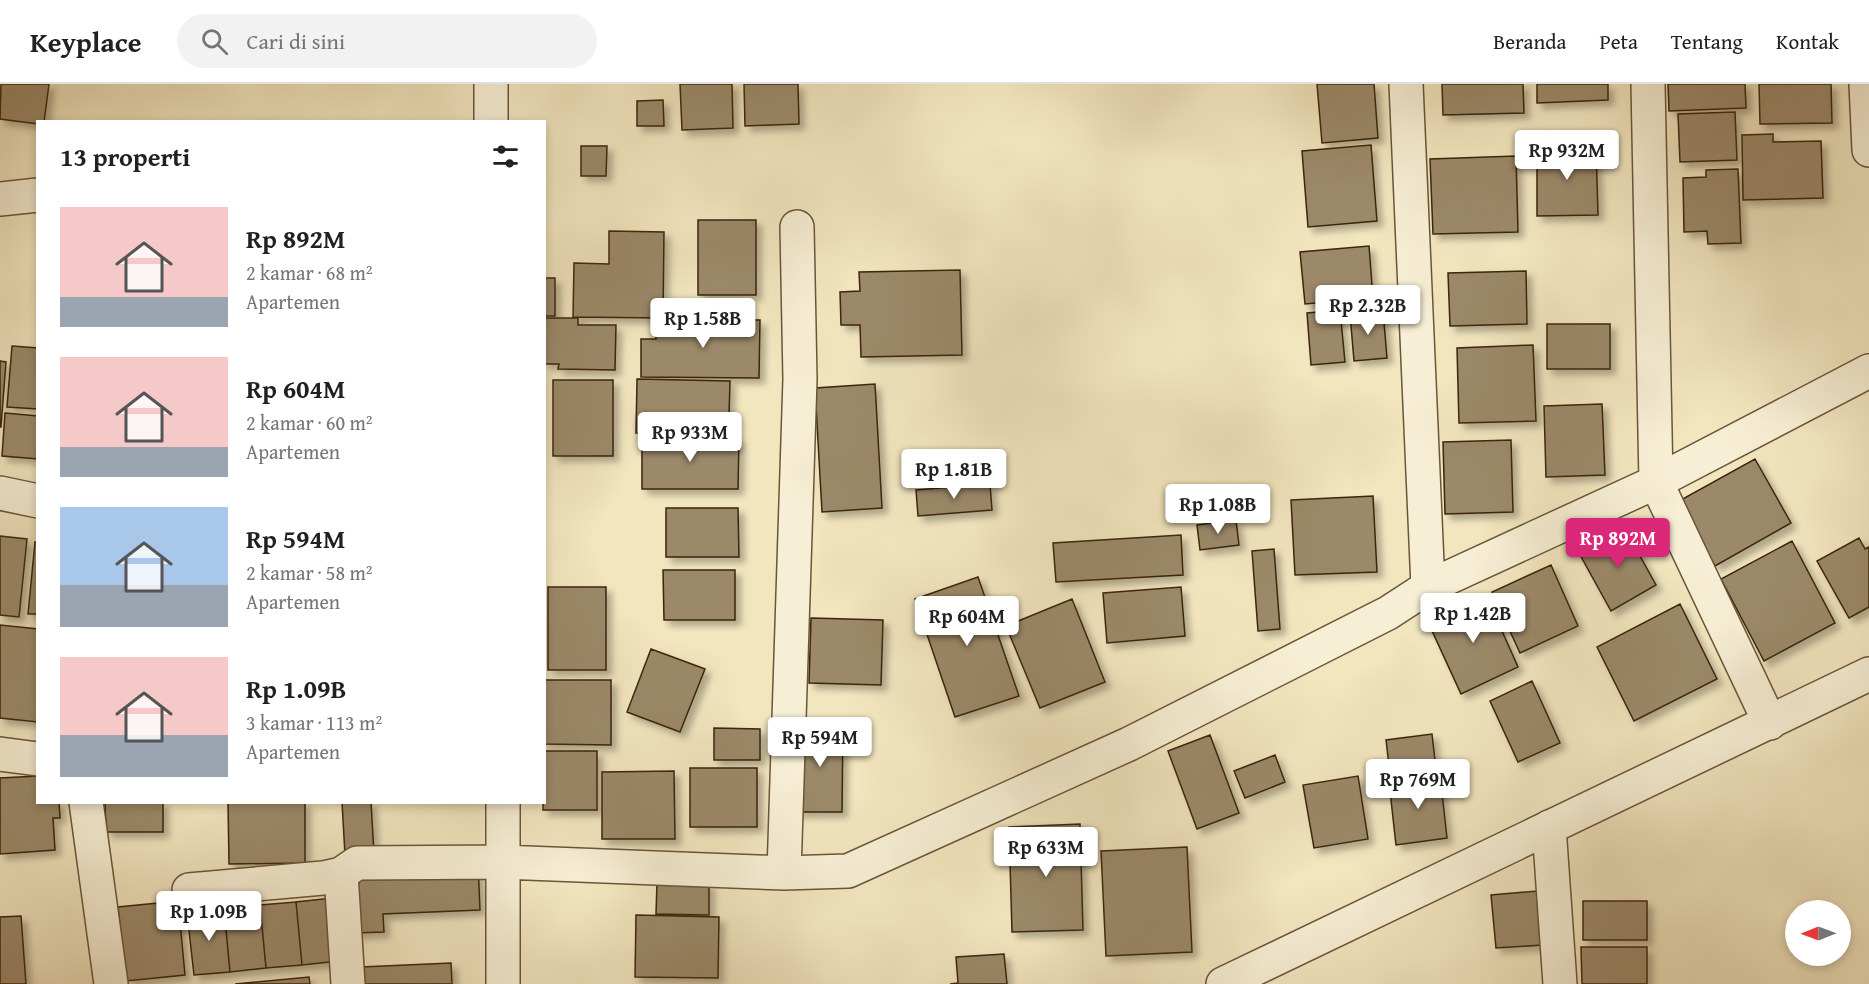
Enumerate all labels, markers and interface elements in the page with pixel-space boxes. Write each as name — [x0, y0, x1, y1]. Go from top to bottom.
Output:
search box — [177, 14, 597, 68]
text: Keyplace — [30, 21, 141, 62]
icon: search — [198, 25, 231, 58]
text: Cari di sini — [246, 25, 345, 57]
text: Beranda — [1493, 26, 1566, 57]
text: Peta — [1599, 26, 1638, 57]
text: Tentang — [1671, 26, 1743, 57]
text: Kontak — [1776, 26, 1839, 57]
pin: Rp 932M — [1512, 130, 1622, 181]
text: Rp 932M — [1529, 135, 1605, 164]
text: 13 properti — [60, 137, 190, 176]
icon: filters — [489, 140, 522, 173]
text: Rp 892M — [246, 219, 345, 258]
icon: home — [108, 231, 180, 303]
text: 2 kamar · 68 m² — [246, 258, 373, 287]
pin: Rp 2.32B — [1306, 285, 1430, 336]
text: Apartemen — [246, 287, 340, 316]
text: Rp 2.32B — [1329, 290, 1407, 319]
pin: Rp 1.58B — [641, 298, 765, 349]
text: Rp 1.58B — [664, 303, 742, 332]
text: Rp 604M — [246, 369, 345, 408]
icon: home — [108, 381, 180, 453]
text: 2 kamar · 60 m² — [246, 408, 373, 437]
pin: Rp 933M — [635, 412, 745, 463]
text: Rp 933M — [652, 417, 728, 446]
text: Apartemen — [246, 437, 340, 466]
pin: Rp 1.81B — [892, 449, 1016, 500]
text: Rp 1.81B — [915, 454, 993, 483]
pin: Rp 1.08B — [1156, 484, 1280, 535]
text: Rp 1.08B — [1179, 489, 1257, 518]
pin: Rp 892M — [1563, 518, 1673, 569]
text: Rp 594M — [246, 519, 345, 558]
text: Rp 892M — [1580, 523, 1656, 552]
icon: home — [108, 531, 180, 603]
text: 2 kamar · 58 m² — [246, 558, 373, 587]
text: Apartemen — [246, 587, 340, 616]
pin: Rp 1.42B — [1411, 593, 1535, 644]
pin: Rp 604M — [912, 596, 1022, 647]
text: Rp 1.42B — [1434, 598, 1512, 627]
text: Rp 604M — [929, 601, 1005, 630]
text: Rp 1.09B — [246, 669, 346, 708]
icon: home — [108, 681, 180, 753]
text: 3 kamar · 113 m² — [246, 708, 382, 737]
pin: Rp 594M — [765, 717, 875, 768]
text: Rp 594M — [782, 722, 858, 751]
text: Apartemen — [246, 737, 340, 766]
pin: Rp 769M — [1363, 759, 1473, 810]
text: Rp 769M — [1380, 764, 1456, 793]
pin: Rp 633M — [991, 827, 1101, 878]
text: Rp 633M — [1008, 832, 1084, 861]
pin: Rp 1.09B — [147, 891, 271, 942]
text: Rp 1.09B — [170, 896, 248, 925]
north arrow — [1785, 900, 1851, 966]
map controls — [1785, 900, 1851, 966]

